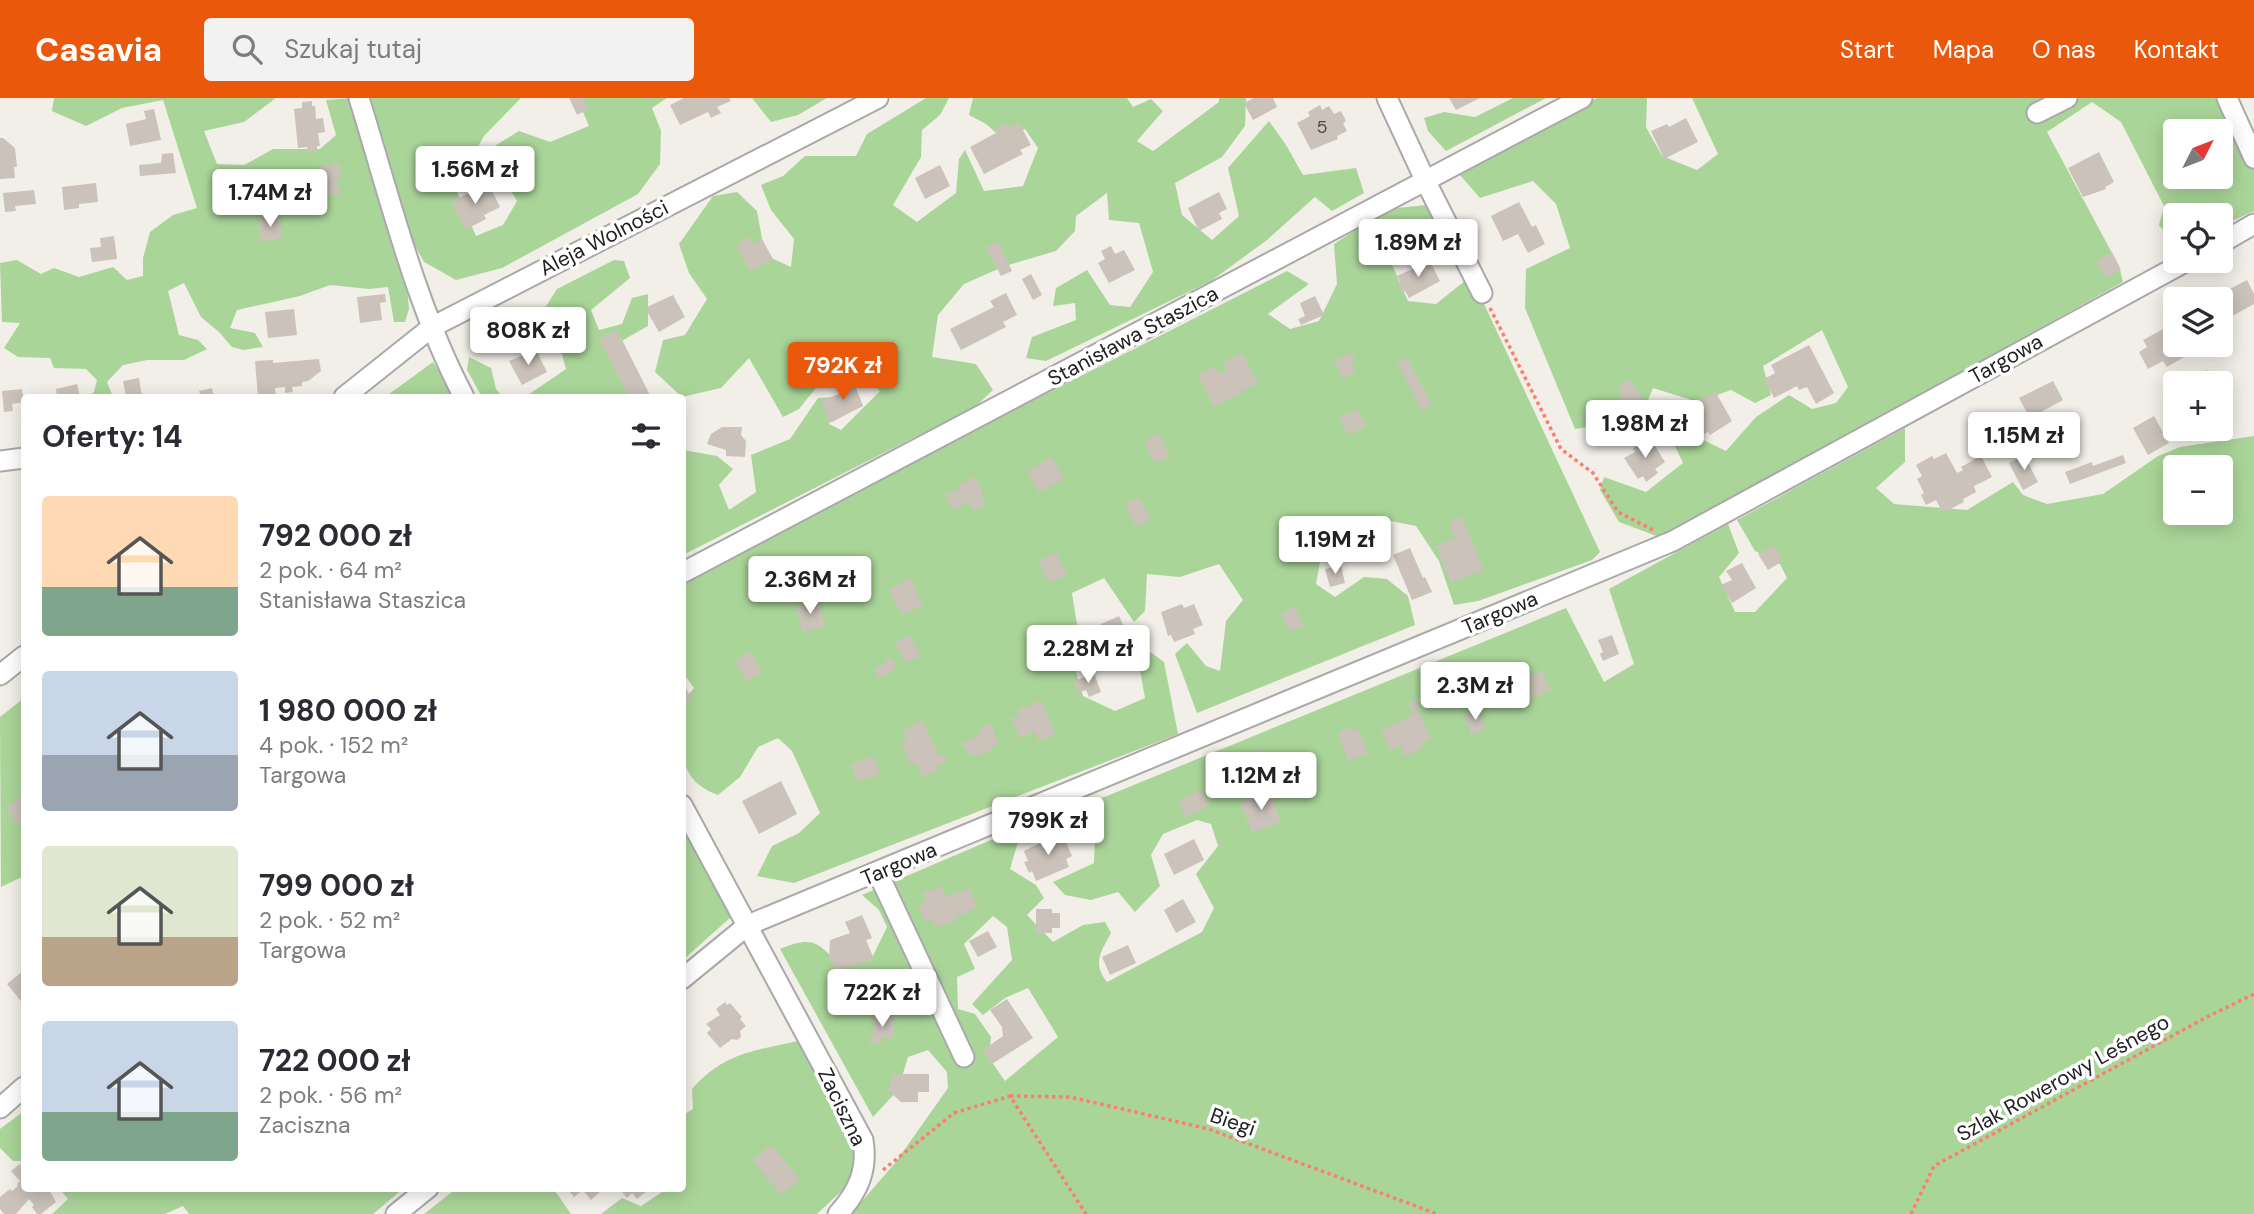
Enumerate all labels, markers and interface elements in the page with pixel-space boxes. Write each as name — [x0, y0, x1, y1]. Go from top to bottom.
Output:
search box — [204, 18, 694, 81]
text: Casavia — [35, 28, 162, 71]
icon: search — [228, 30, 266, 68]
text: Szukaj tutaj — [284, 32, 422, 66]
text: Start — [1840, 34, 1895, 65]
text: Mapa — [1933, 34, 1994, 65]
text: O nas — [2032, 34, 2096, 65]
text: Kontakt — [2134, 34, 2219, 65]
house number: 5 — [1317, 115, 1327, 139]
north arrow — [2163, 119, 2233, 189]
map controls — [2163, 119, 2233, 525]
pin: 1.56M zł — [403, 146, 547, 206]
text: 1.56M zł — [432, 154, 518, 184]
pin: 1.74M zł — [198, 170, 342, 229]
text: 1.74M zł — [228, 177, 312, 207]
street label: Aleja Wolności — [535, 193, 673, 283]
button: locate — [2163, 203, 2233, 273]
pin: 1.89M zł — [1346, 220, 1490, 279]
text: 1.89M zł — [1375, 227, 1461, 257]
street label: Stanisława Staszica — [1043, 279, 1223, 393]
button: layers — [2163, 287, 2233, 357]
pin: 808K zł — [463, 308, 593, 367]
text: 808K zł — [486, 315, 570, 345]
street label: Targowa — [1964, 327, 2048, 391]
pin: 792K zł — [778, 342, 908, 402]
text: 792K zł — [804, 350, 882, 380]
button: + — [2163, 371, 2233, 441]
pin: 1.98M zł — [1573, 400, 1717, 460]
text: 1.98M zł — [1602, 408, 1688, 438]
pin: 1.15M zł — [1952, 412, 2096, 472]
text: Oferty: 14 — [42, 417, 183, 456]
icon: filters — [627, 417, 665, 455]
text: 1.15M zł — [1984, 420, 2064, 450]
button: − — [2163, 455, 2233, 525]
text: 792 000 zł — [259, 516, 412, 555]
pin: 1.19M zł — [1263, 517, 1407, 576]
icon: home — [98, 524, 182, 608]
text: 1.19M zł — [1295, 524, 1375, 554]
text: 2 pok. · 64 m² — [259, 555, 402, 585]
pin: 2.36M zł — [738, 556, 882, 616]
text: 2.36M zł — [764, 564, 856, 594]
text: Stanisława Staszica — [259, 585, 466, 615]
street label: Targowa — [1458, 585, 1542, 641]
pin: 2.28M zł — [1016, 626, 1160, 685]
text: 2.28M zł — [1043, 633, 1133, 663]
pin: 2.3M zł — [1410, 662, 1540, 722]
text: 2.3M zł — [1437, 670, 1513, 700]
text: 1 980 000 zł — [259, 691, 437, 730]
icon: home — [98, 699, 182, 783]
text: 4 pok. · 152 m² — [259, 730, 408, 760]
pin: 1.12M zł — [1189, 752, 1333, 812]
text: Targowa — [259, 760, 346, 790]
text: 1.12M zł — [1222, 760, 1300, 790]
pin: 799K zł — [983, 798, 1113, 857]
text: 799K zł — [1008, 805, 1088, 835]
street label: Targowa — [857, 836, 941, 892]
text: 799 000 zł — [259, 866, 414, 905]
icon: home — [98, 874, 182, 958]
text: 2 pok. · 52 m² — [259, 905, 400, 935]
text: Targowa — [259, 935, 346, 965]
pin: 722K zł — [817, 970, 947, 1029]
text: 722K zł — [843, 977, 921, 1007]
street label: Szlak Rowerowy Leśnego — [1952, 1008, 2174, 1148]
text: 722 000 zł — [259, 1041, 410, 1080]
icon: home — [98, 1049, 182, 1133]
street label: Zaciszna — [811, 1063, 873, 1151]
text: 2 pok. · 56 m² — [259, 1080, 402, 1110]
street label: Biegi — [1207, 1101, 1259, 1143]
text: Zaciszna — [259, 1110, 350, 1140]

